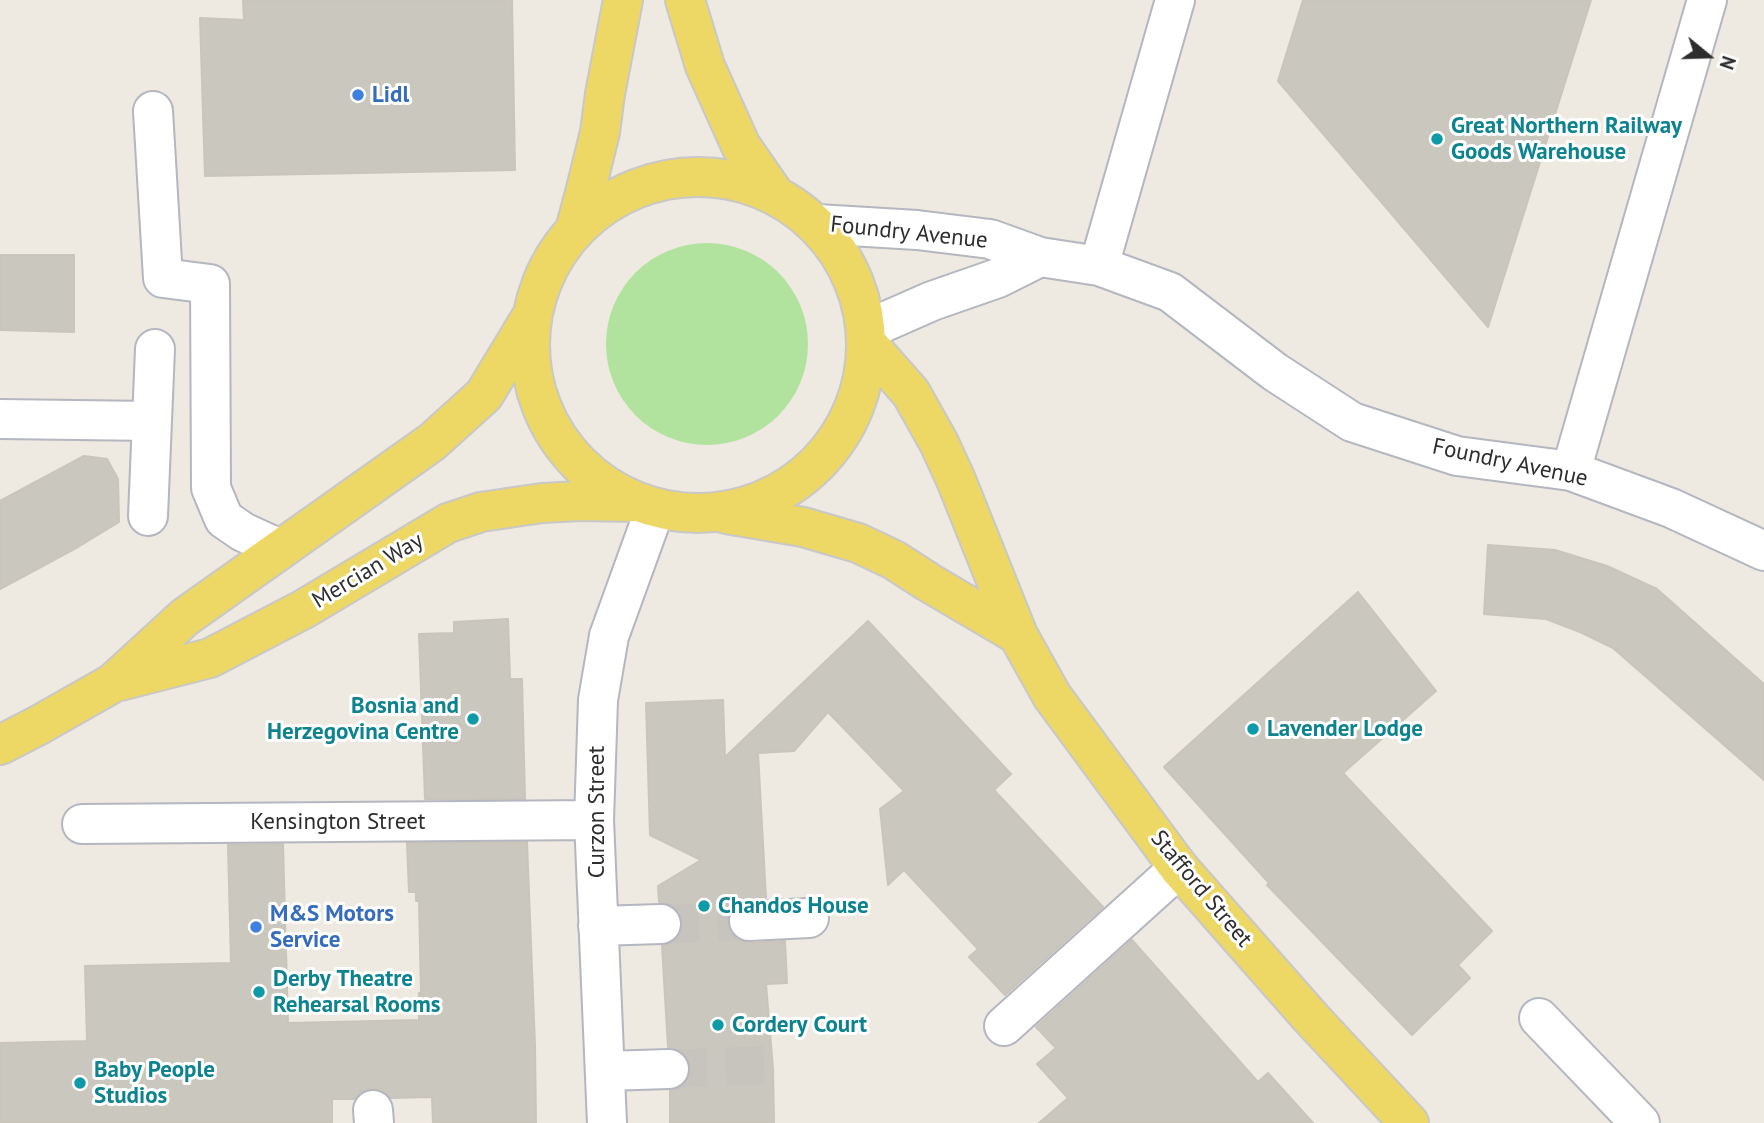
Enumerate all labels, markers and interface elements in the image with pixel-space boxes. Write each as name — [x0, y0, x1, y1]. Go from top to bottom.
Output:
north arrow — [1673, 21, 1743, 91]
text: N — [1714, 53, 1741, 73]
place label: Lidl — [372, 81, 409, 109]
marker: Lidl — [350, 87, 366, 103]
place label: Great Northern Railway Goods Warehouse — [1451, 112, 1682, 166]
marker: Great Northern Railway Goods Warehouse — [1429, 131, 1445, 147]
street label: Foundry Avenue — [829, 211, 989, 255]
street label: Foundry Avenue — [1430, 433, 1590, 493]
street label: Mercian Way — [307, 527, 429, 615]
place label: Bosnia and Herzegovina Centre — [267, 692, 459, 746]
marker: Bosnia and Herzegovina Centre — [465, 711, 481, 727]
place label: Lavender Lodge — [1267, 715, 1423, 743]
marker: Lavender Lodge — [1245, 721, 1261, 737]
street label: Curzon Street — [583, 746, 611, 878]
street label: Kensington Street — [250, 808, 426, 836]
street label: Stafford Street — [1144, 825, 1258, 953]
place label: Chandos House — [718, 892, 869, 920]
marker: Chandos House — [696, 898, 712, 914]
place label: M&S Motors Service — [270, 900, 394, 954]
marker: M&S Motors Service — [248, 919, 264, 935]
place label: Derby Theatre Rehearsal Rooms — [273, 965, 440, 1019]
marker: Derby Theatre Rehearsal Rooms — [251, 984, 267, 1000]
place label: Cordery Court — [732, 1011, 867, 1039]
marker: Cordery Court — [710, 1017, 726, 1033]
place label: Baby People Studios — [94, 1056, 215, 1110]
marker: Baby People Studios — [72, 1075, 88, 1091]

